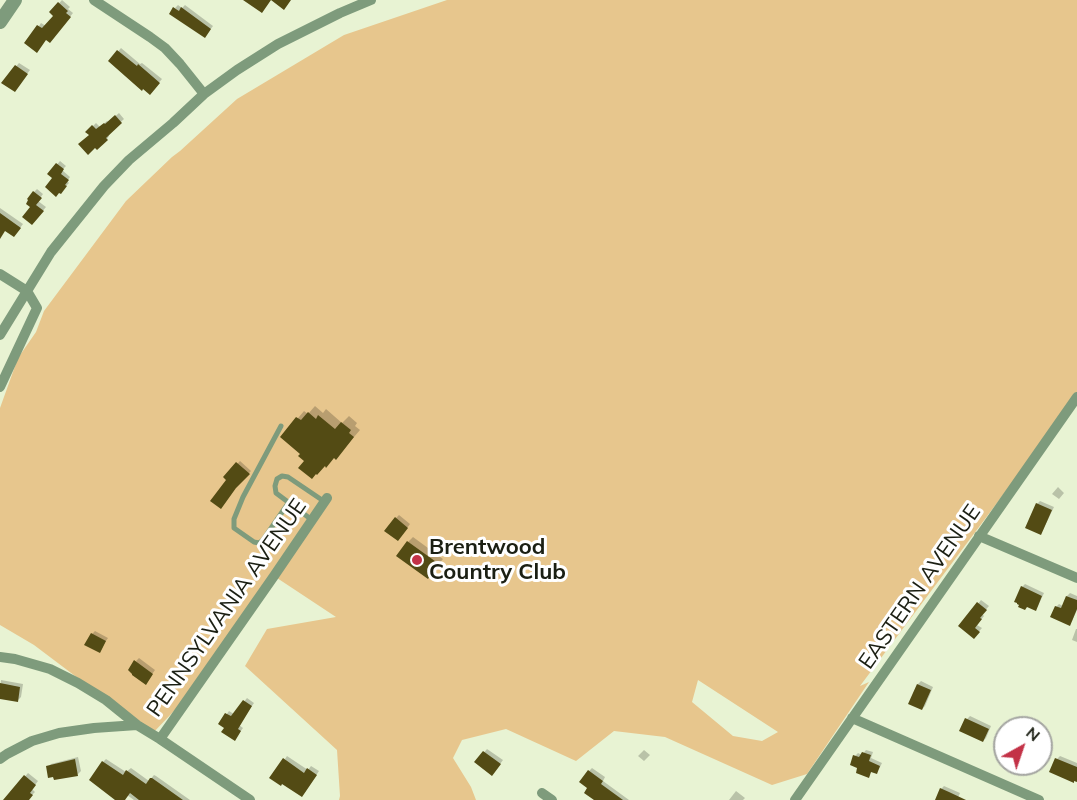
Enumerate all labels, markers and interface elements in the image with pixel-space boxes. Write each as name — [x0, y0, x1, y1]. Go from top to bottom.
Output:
street label: PENNSYLVANIA AVENUE — [142, 494, 312, 722]
street label: EASTERN AVENUE — [853, 500, 987, 674]
place label: Brentwood Country Club — [429, 534, 566, 586]
marker: Brentwood Country Club — [410, 553, 424, 567]
north arrow — [993, 716, 1053, 776]
text: N — [1022, 722, 1044, 745]

